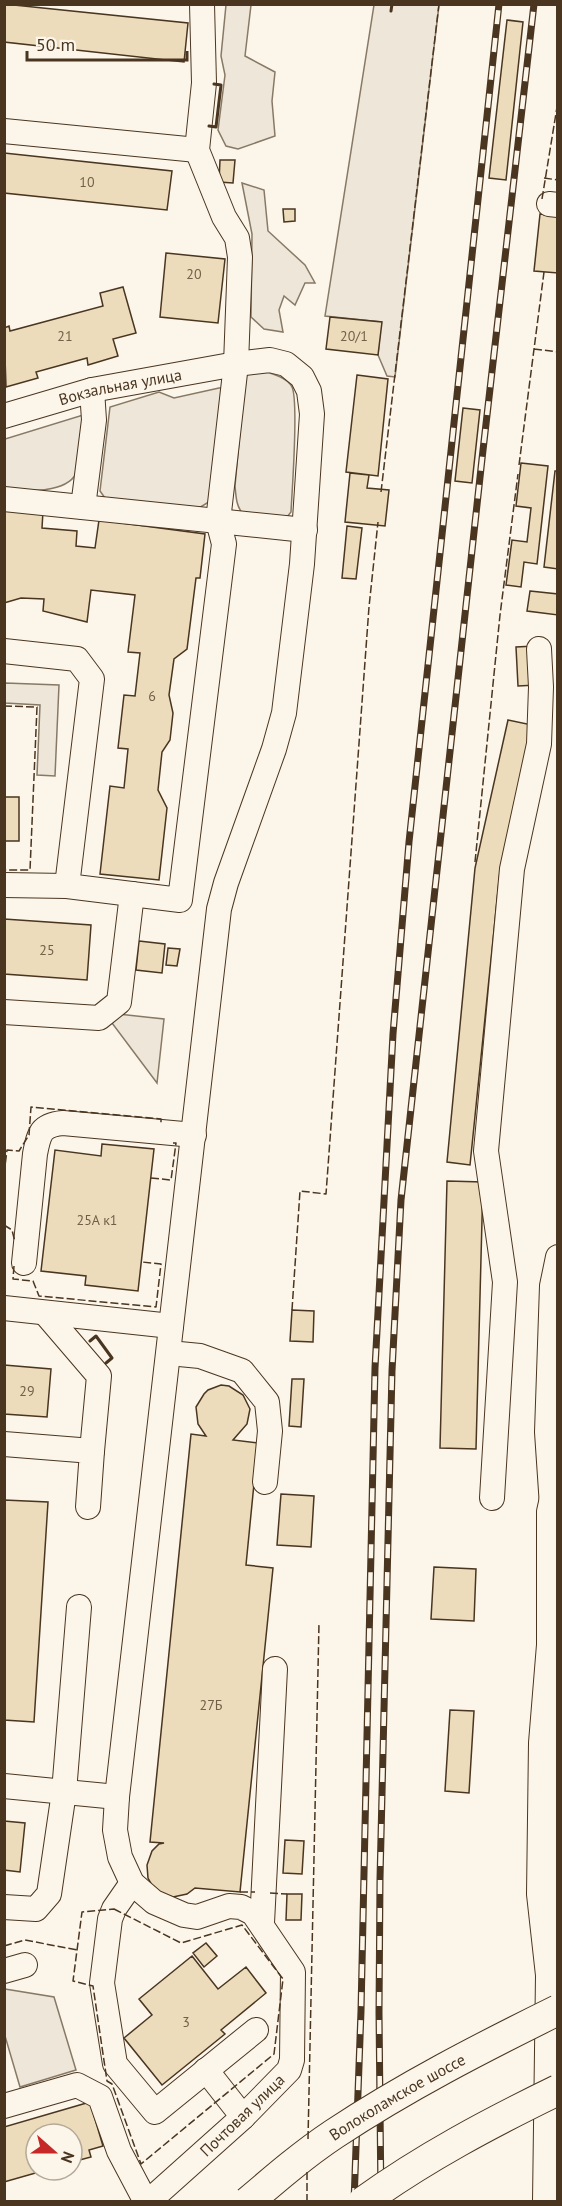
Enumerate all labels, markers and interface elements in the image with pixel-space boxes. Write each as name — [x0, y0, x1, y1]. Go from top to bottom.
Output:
scale bar — [27, 24, 188, 62]
text: 50 m — [36, 33, 75, 56]
house number: 10 — [79, 173, 95, 191]
house number: 20 — [186, 265, 202, 283]
house number: 21 — [57, 327, 73, 345]
house number: 20/1 — [340, 327, 368, 345]
street label: Вокзальная улица — [56, 364, 183, 409]
house number: 6 — [148, 687, 156, 705]
house number: 25 — [39, 941, 55, 959]
house number: 25А к1 — [77, 1211, 117, 1229]
house number: 29 — [19, 1382, 35, 1400]
house number: 27Б — [200, 1696, 223, 1714]
house number: 3 — [182, 2013, 190, 2031]
street label: Волоколамское шоссе — [325, 2049, 469, 2145]
street label: Почтовая улица — [195, 2070, 289, 2160]
north arrow — [24, 2122, 84, 2182]
text: N — [57, 2149, 79, 2166]

